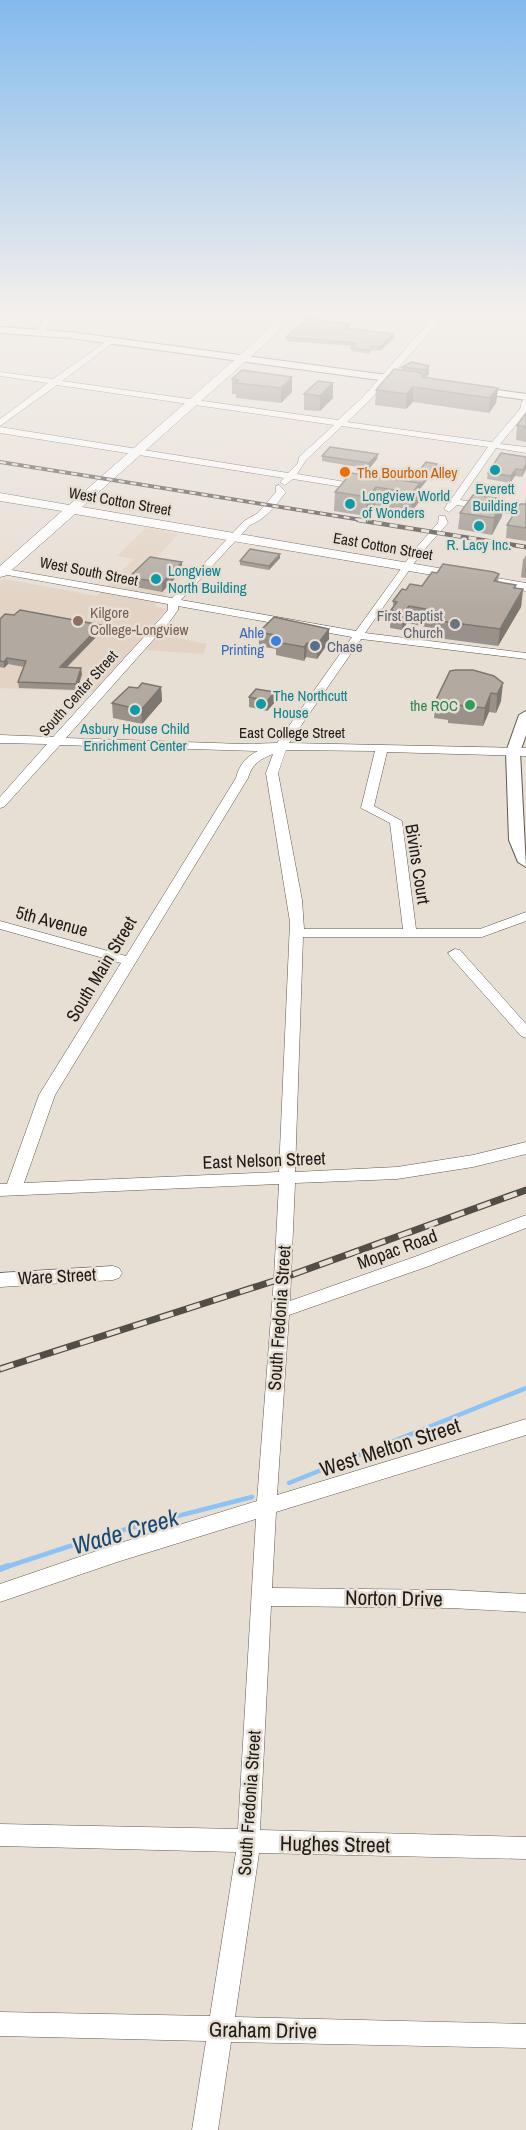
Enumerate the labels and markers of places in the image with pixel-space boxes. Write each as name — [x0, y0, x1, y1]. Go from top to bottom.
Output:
place label: The Bourbon Alley — [357, 462, 458, 483]
marker: Everett Building — [488, 463, 502, 477]
marker: The Bourbon Alley — [338, 465, 352, 479]
place label: Everett Building — [472, 478, 518, 516]
place label: Longview World of Wonders — [362, 485, 450, 523]
marker: Longview World of Wonders — [343, 497, 357, 511]
marker: R. Lacy Inc. — [472, 519, 486, 533]
place label: R. Lacy Inc. — [447, 534, 511, 555]
place label: Longview North Building — [168, 560, 247, 598]
marker: Longview North Building — [149, 572, 163, 586]
place label: Kilgore College-Longview — [90, 602, 189, 640]
place label: First Baptist Church — [377, 605, 444, 643]
marker: Kilgore College-Longview — [71, 614, 85, 628]
marker: First Baptist Church — [448, 617, 462, 631]
place label: Ahle Printing — [221, 622, 264, 660]
marker: Ahle Printing — [269, 634, 283, 648]
place label: Chase — [327, 636, 363, 657]
marker: Chase — [308, 639, 322, 653]
place label: The Northcutt House — [273, 685, 348, 723]
place label: the ROC — [410, 695, 458, 716]
marker: The Northcutt House — [254, 697, 268, 711]
marker: the ROC — [463, 698, 477, 712]
marker: Asbury House Child Enrichment Center — [128, 703, 142, 717]
place label: Asbury House Child Enrichment Center — [79, 718, 190, 756]

